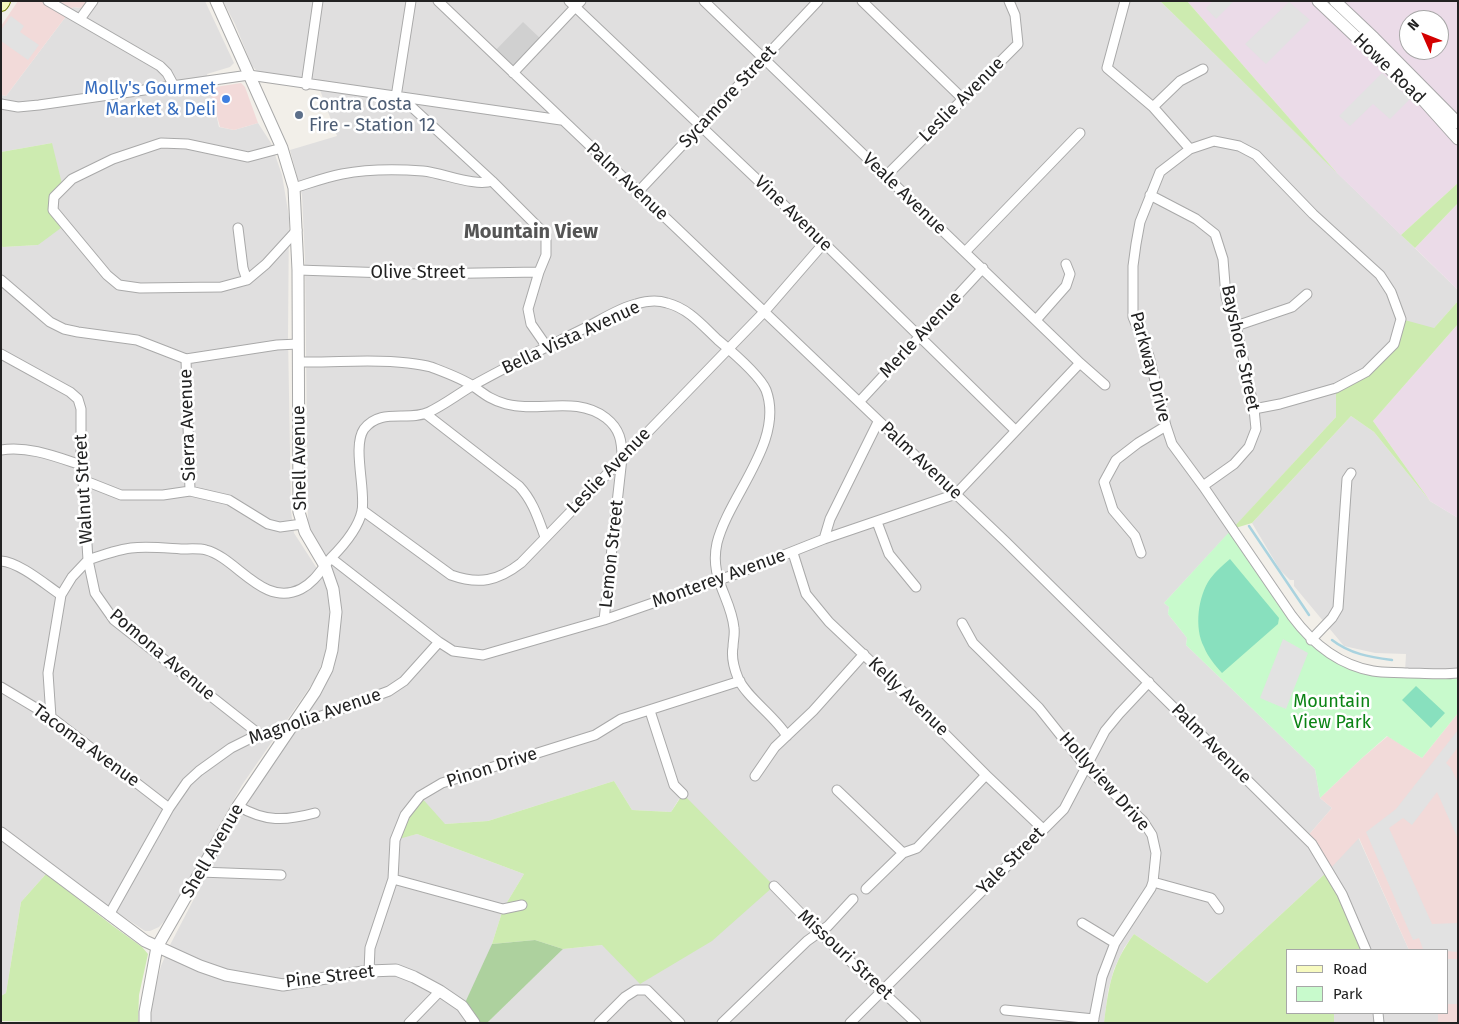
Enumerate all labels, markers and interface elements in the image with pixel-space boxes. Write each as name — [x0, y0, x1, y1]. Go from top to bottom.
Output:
north arrow — [1399, 10, 1449, 60]
text: N — [1404, 16, 1423, 34]
street label: Howe Road — [1348, 29, 1430, 109]
street label: Sycamore Street — [675, 41, 781, 153]
street label: Leslie Avenue — [915, 53, 1009, 147]
place label: Molly's Gourmet Market & Deli — [84, 78, 216, 120]
marker: Molly's Gourmet Market & Deli — [220, 93, 232, 105]
place label: Contra Costa Fire - Station 12 — [309, 94, 435, 136]
marker: Contra Costa Fire - Station 12 — [293, 109, 305, 121]
street label: Palm Avenue — [581, 139, 673, 225]
street label: Veale Avenue — [858, 149, 950, 239]
street label: Vine Avenue — [750, 172, 836, 256]
district label: Mountain View — [464, 220, 598, 244]
street label: Olive Street — [370, 262, 466, 284]
street label: Bayshore Street — [1216, 283, 1264, 413]
street label: Merle Avenue — [876, 287, 966, 383]
street label: Bella Vista Avenue — [498, 297, 644, 379]
street label: Parkway Drive — [1125, 309, 1175, 425]
street label: Sierra Avenue — [175, 369, 201, 481]
street label: Shell Avenue — [288, 405, 312, 511]
street label: Palm Avenue — [875, 418, 967, 504]
street label: Leslie Avenue — [563, 423, 655, 519]
street label: Walnut Street — [70, 433, 98, 545]
street label: Lemon Street — [596, 499, 628, 609]
street label: Monterey Avenue — [649, 545, 789, 613]
street label: Pomona Avenue — [105, 605, 219, 705]
street label: Kelly Avenue — [863, 653, 953, 741]
street label: Magnolia Avenue — [246, 684, 384, 750]
park label: Mountain View Park — [1293, 691, 1371, 734]
street label: Palm Avenue — [1166, 699, 1256, 789]
street label: Tacoma Avenue — [28, 700, 144, 792]
street label: Hollyview Drive — [1054, 728, 1154, 836]
street label: Pinon Drive — [444, 743, 540, 793]
street label: Shell Avenue — [177, 800, 249, 902]
street label: Yale Street — [973, 823, 1049, 899]
street label: Missouri Street — [793, 905, 897, 1005]
legend — [1286, 949, 1449, 1014]
text: Road — [1333, 960, 1368, 978]
street label: Pine Street — [284, 961, 376, 993]
text: Park — [1333, 985, 1363, 1003]

